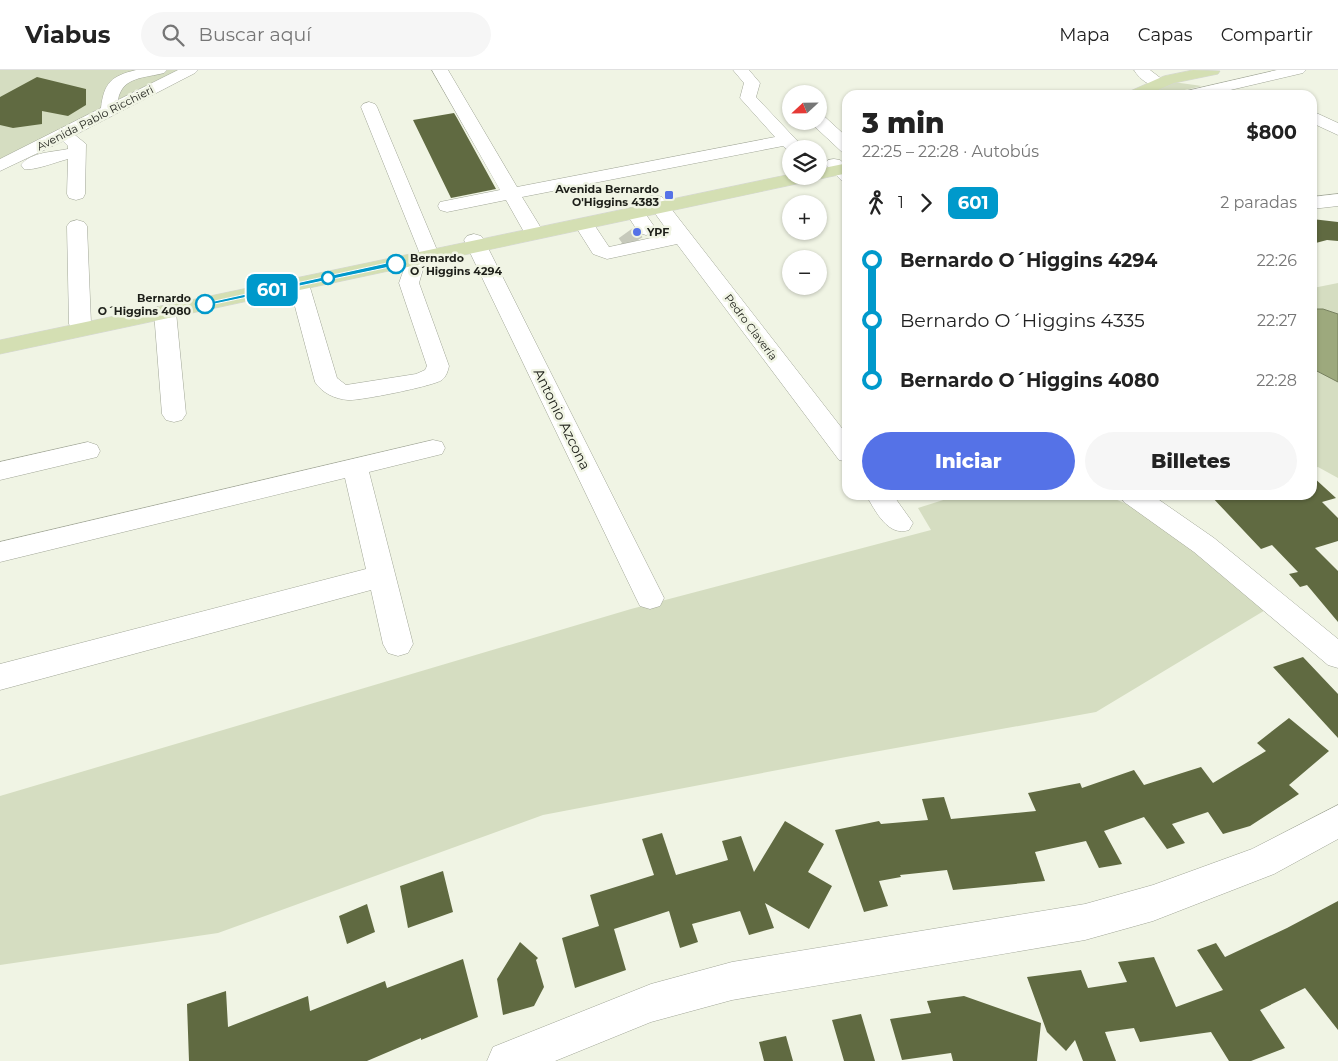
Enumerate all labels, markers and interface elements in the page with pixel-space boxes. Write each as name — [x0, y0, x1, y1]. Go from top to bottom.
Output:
search box — [141, 12, 491, 57]
text: Viabus — [25, 20, 111, 49]
icon: search — [159, 21, 187, 49]
text: Buscar aquí — [199, 23, 311, 46]
text: Mapa — [1059, 24, 1110, 46]
text: Capas — [1138, 24, 1193, 46]
text: Compartir — [1221, 24, 1313, 46]
street label: Avenida Pablo Ricchieri — [34, 82, 156, 154]
north arrow — [782, 85, 828, 130]
map controls — [782, 85, 827, 295]
text: 3 min — [862, 106, 945, 140]
text: $800 — [1247, 121, 1297, 144]
button: layers — [782, 140, 827, 185]
text: 22:25 – 22:28 · Autobús — [862, 142, 1039, 161]
place label: Avenida Bernardo O'Higgins 4383 — [554, 182, 659, 209]
marker: Avenida Bernardo O'Higgins 4383 — [663, 189, 675, 201]
icon: walk — [862, 189, 890, 217]
icon: forward — [912, 189, 940, 217]
text: 601 — [958, 192, 988, 214]
text: 1 — [898, 193, 904, 212]
text: 2 paradas — [1220, 193, 1297, 212]
button: + — [782, 195, 827, 240]
place label: YPF — [646, 225, 669, 239]
marker: YPF — [631, 226, 643, 238]
text: Bernardo O´Higgins 4294 — [900, 249, 1157, 272]
button: − — [782, 250, 827, 295]
place label: Bernardo O´Higgins 4294 — [410, 251, 502, 278]
text: 22:26 — [1257, 251, 1297, 270]
marker: Bernardo O´Higgins 4294 — [386, 254, 406, 274]
unlabelled marker — [321, 271, 335, 285]
line badge: 601 — [243, 274, 301, 306]
text: 601 — [257, 279, 287, 301]
place label: Bernardo O´Higgins 4080 — [98, 291, 192, 318]
street label: Pedro Clavería — [722, 291, 780, 363]
marker: Bernardo O´Higgins 4080 — [195, 294, 215, 314]
text: Bernardo O´Higgins 4335 — [900, 309, 1145, 332]
text: 22:27 — [1257, 311, 1297, 330]
street label: Antonio Azcona — [530, 365, 594, 473]
text: Bernardo O´Higgins 4080 — [900, 369, 1159, 392]
text: 22:28 — [1256, 371, 1297, 390]
button: Iniciar — [862, 432, 1075, 490]
button: Billetes — [1085, 432, 1297, 490]

